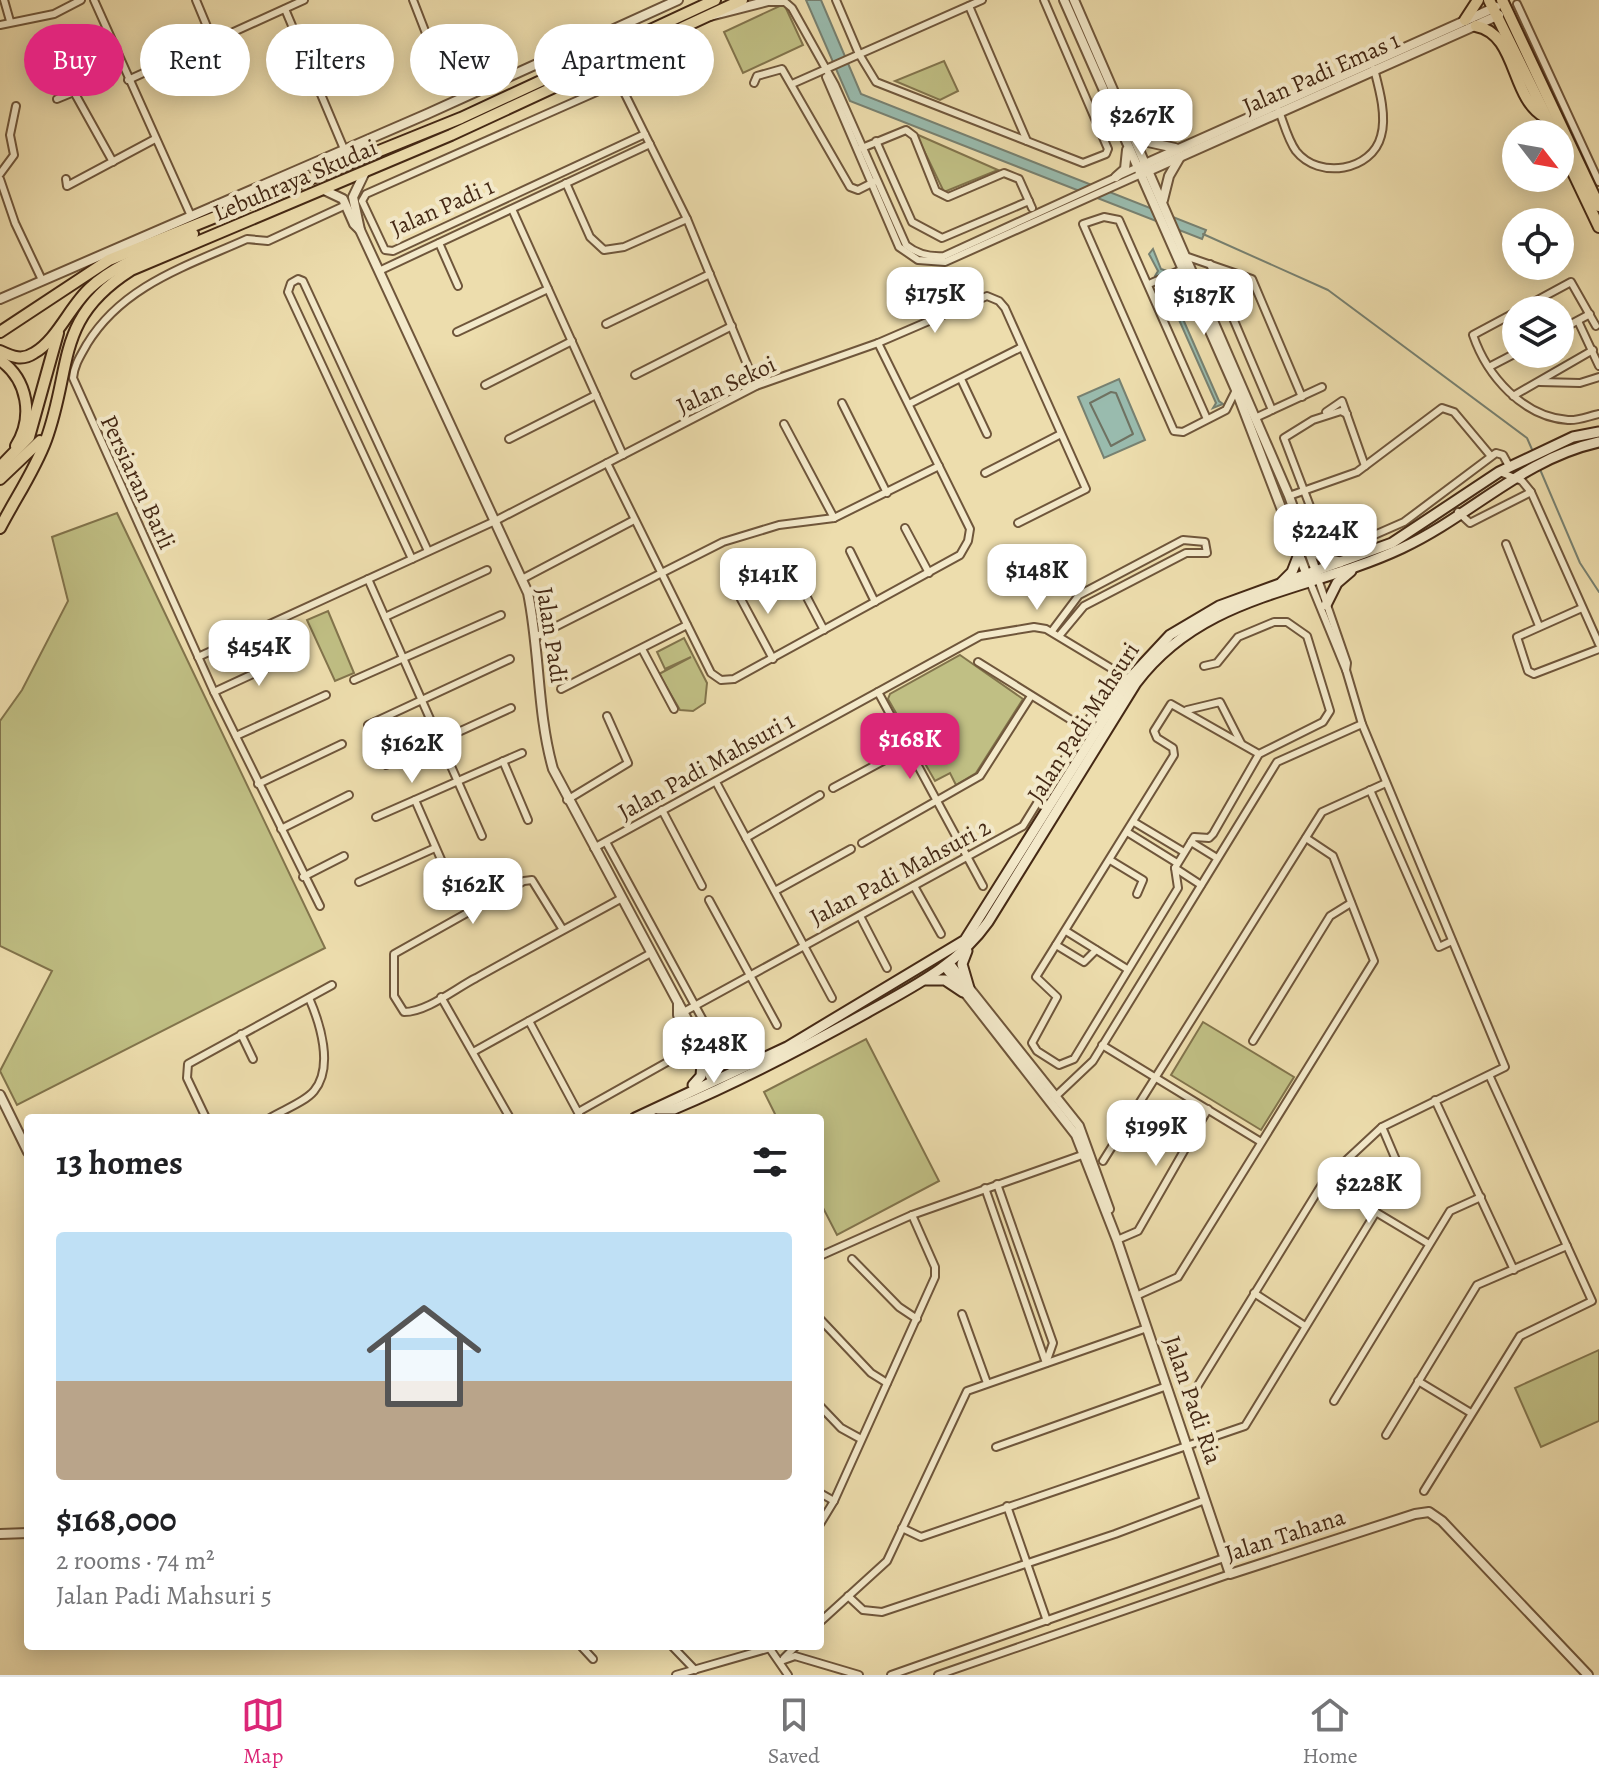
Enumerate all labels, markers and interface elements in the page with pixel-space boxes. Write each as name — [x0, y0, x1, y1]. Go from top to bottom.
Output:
chip: Buy — [24, 24, 124, 96]
chip: Rent — [140, 24, 250, 96]
chip: Filters — [266, 24, 394, 96]
chip: New — [410, 24, 518, 96]
chip: Apartment — [534, 24, 714, 96]
street label: Jalan Padi Emas 1 — [1237, 24, 1405, 122]
pin: $267K — [1086, 89, 1198, 157]
text: $267K — [1109, 97, 1175, 132]
north arrow — [1502, 120, 1574, 192]
map controls — [1502, 120, 1574, 368]
street label: Lebuhraya Skudai — [208, 131, 382, 229]
street label: Jalan Padi 1 — [385, 170, 499, 244]
button: locate — [1502, 208, 1574, 280]
pin: $175K — [879, 267, 991, 335]
pin: $187K — [1148, 269, 1260, 337]
text: $175K — [905, 275, 965, 310]
text: $187K — [1173, 277, 1235, 312]
button: layers — [1502, 296, 1574, 368]
street label: Jalan Sekoi — [671, 348, 781, 422]
street label: Persiaran Barli — [93, 410, 183, 554]
pin: $224K — [1269, 504, 1381, 572]
text: $224K — [1292, 512, 1358, 547]
pin: $148K — [981, 544, 1093, 612]
pin: $141K — [712, 548, 824, 616]
text: $148K — [1005, 552, 1069, 587]
text: $141K — [738, 556, 798, 591]
street label: Jalan Padi — [529, 585, 575, 685]
pin: $454K — [203, 620, 315, 688]
text: $454K — [227, 628, 291, 663]
street label: Jalan Padi Mahsuri — [1019, 636, 1147, 808]
street label: Jalan Padi Mahsuri 1 — [612, 704, 800, 828]
pin: $168K — [854, 713, 966, 781]
pin: $162K — [356, 717, 468, 785]
text: $168K — [878, 721, 942, 756]
text: $162K — [380, 725, 444, 760]
street label: Jalan Padi Mahsuri 2 — [804, 811, 996, 933]
pin: $162K — [417, 858, 529, 926]
text: $162K — [441, 866, 505, 901]
pin: $248K — [658, 1017, 770, 1085]
text: $248K — [681, 1025, 747, 1060]
pin: $199K — [1100, 1100, 1212, 1168]
text: $199K — [1125, 1108, 1187, 1143]
text: 13 homes — [56, 1139, 183, 1186]
icon: filters — [748, 1140, 792, 1184]
pin: $228K — [1313, 1157, 1425, 1225]
text: $228K — [1336, 1165, 1402, 1200]
icon: home — [352, 1284, 496, 1428]
street label: Jalan Padi Ria — [1156, 1331, 1230, 1469]
text: $168,000 — [56, 1496, 177, 1543]
street label: Jalan Tahana — [1221, 1500, 1350, 1569]
text: 2 rooms · 74 m² — [56, 1543, 215, 1578]
text: Jalan Padi Mahsuri 5 — [56, 1578, 272, 1613]
tab: Map — [241, 1693, 285, 1771]
tab: Saved — [768, 1693, 820, 1771]
tab: Home — [1302, 1693, 1358, 1771]

